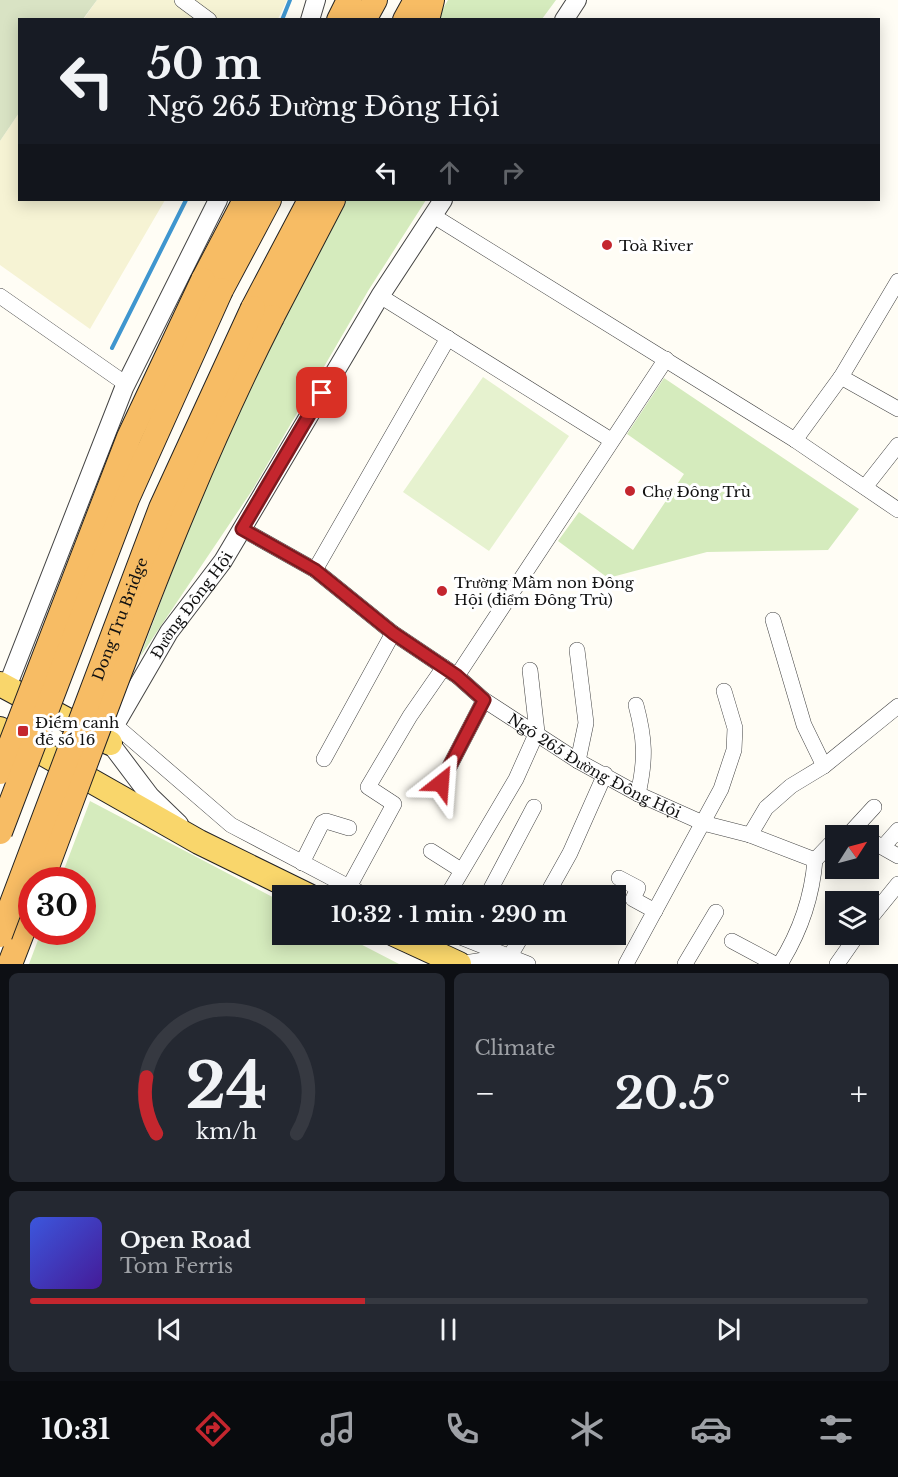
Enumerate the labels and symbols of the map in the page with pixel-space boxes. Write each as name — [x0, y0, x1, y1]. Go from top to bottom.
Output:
place label: Toà River — [619, 236, 694, 255]
marker: Toà River — [600, 238, 614, 252]
pin — [296, 367, 347, 418]
place label: Chợ Đông Trù — [642, 482, 751, 501]
marker: Chợ Đông Trù — [623, 484, 637, 498]
street label: Đường Đông Hội — [146, 548, 236, 662]
street label: Dong Tru Bridge — [87, 555, 151, 683]
place label: Trường Mầm non Đông Hội (điểm Đông Trù) — [454, 573, 635, 609]
marker: Trường Mầm non Đông Hội (điểm Đông Trù) — [435, 584, 449, 598]
street label: Ngõ 265 Đường Đông Hội — [505, 709, 684, 822]
place label: Điếm canh đê số 16 — [35, 713, 119, 749]
marker: Điếm canh đê số 16 — [16, 724, 30, 738]
position arrow — [409, 751, 473, 815]
north arrow — [825, 825, 879, 879]
speed limit sign: 30 — [18, 867, 96, 945]

